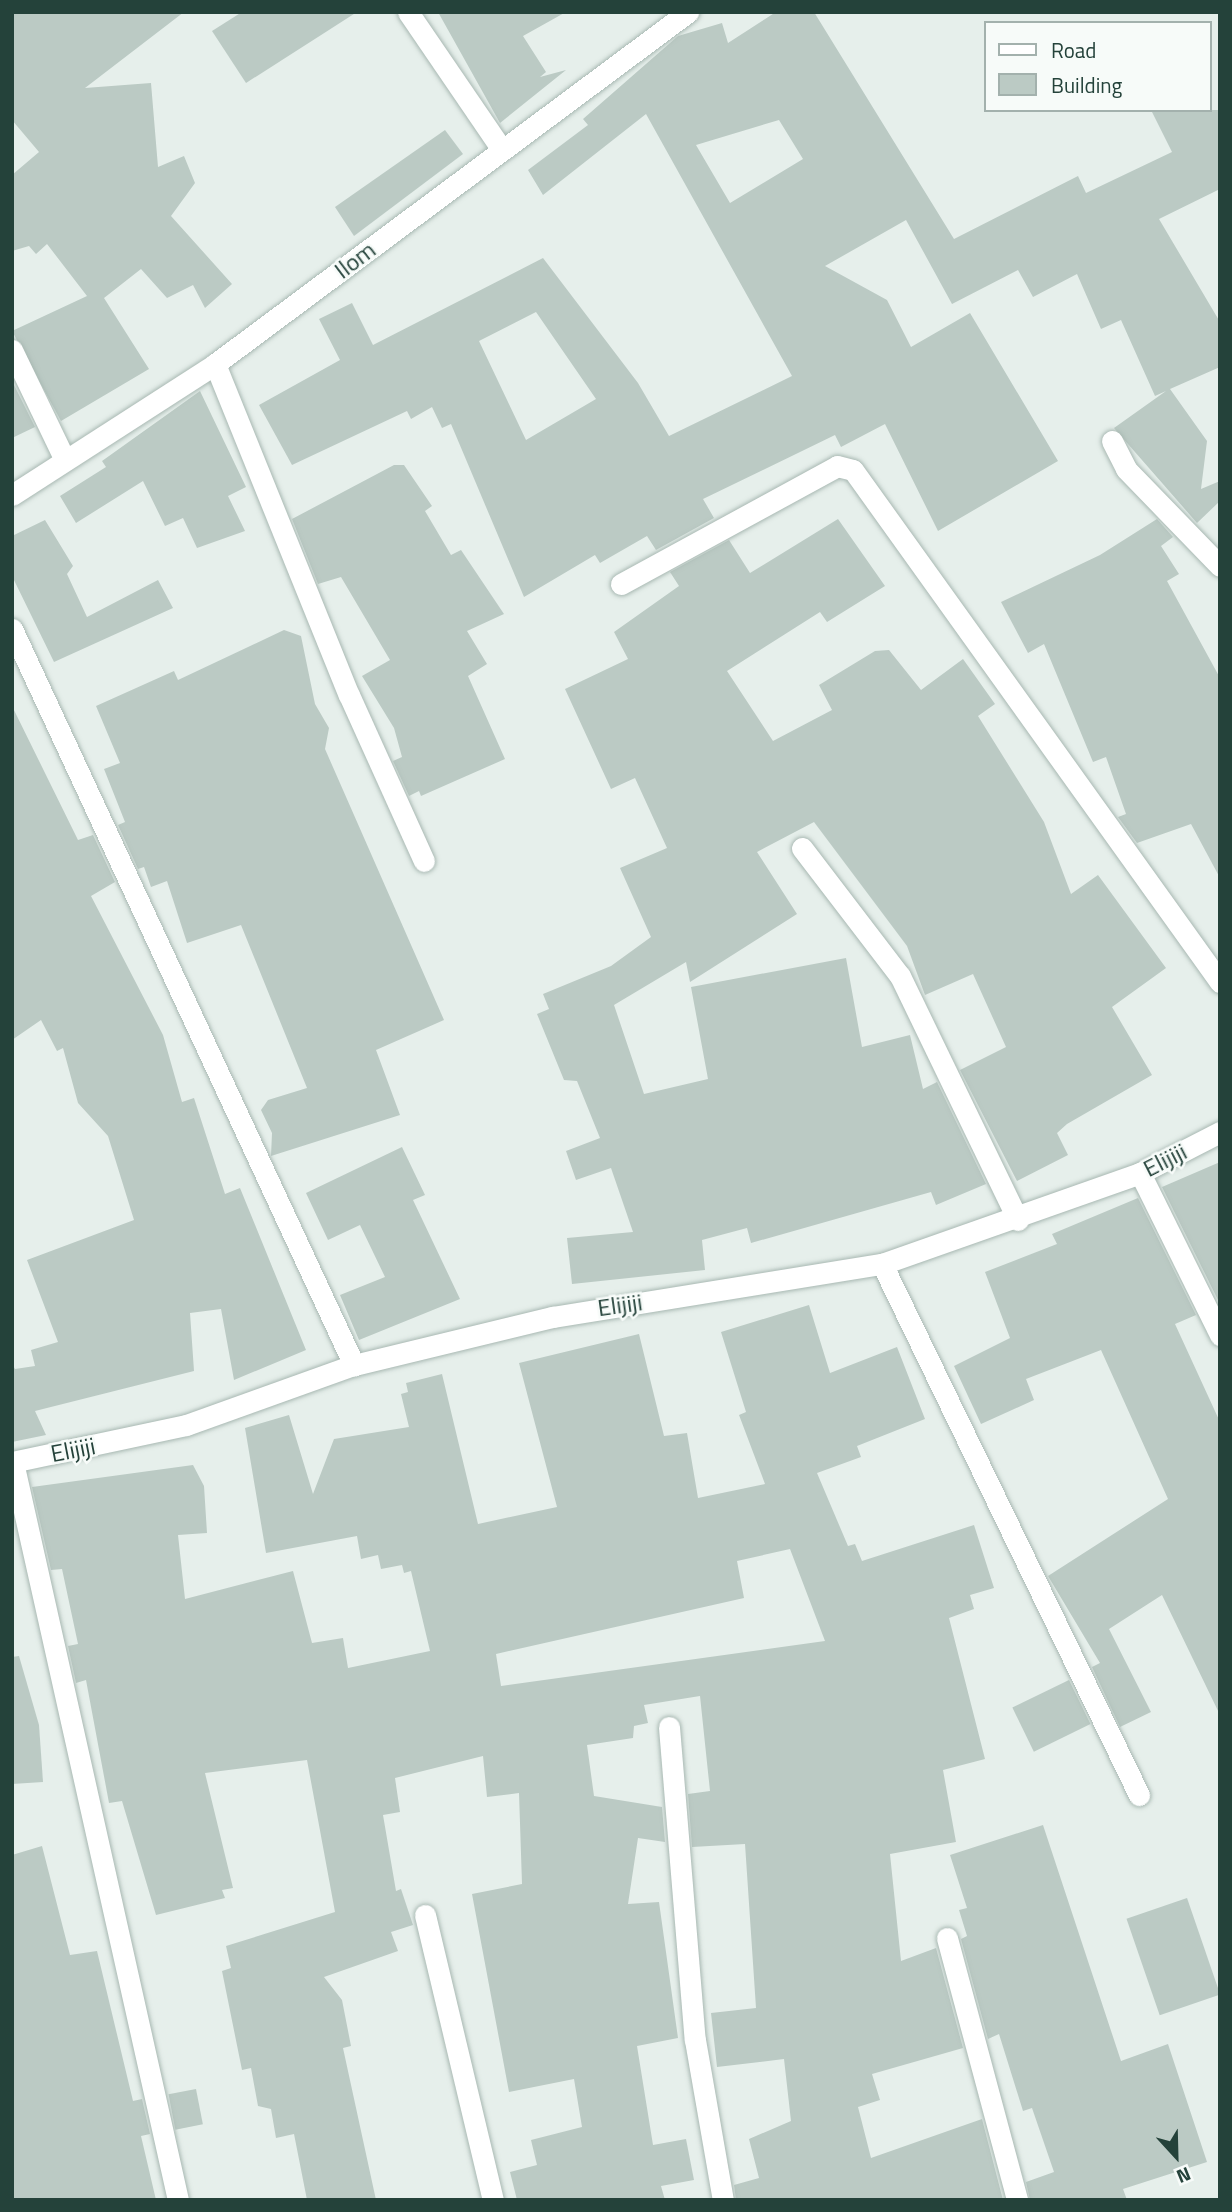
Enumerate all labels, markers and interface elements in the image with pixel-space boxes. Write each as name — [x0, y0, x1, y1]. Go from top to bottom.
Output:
legend — [984, 21, 1211, 112]
text: Road — [1051, 34, 1096, 66]
text: Building — [1051, 69, 1122, 101]
street label: Ilom — [329, 235, 381, 285]
street label: Elijiji — [1138, 1137, 1192, 1183]
street label: Elijiji — [596, 1288, 644, 1322]
street label: Elijiji — [48, 1432, 98, 1468]
north arrow — [1141, 2121, 1211, 2191]
text: N — [1173, 2160, 1196, 2192]

